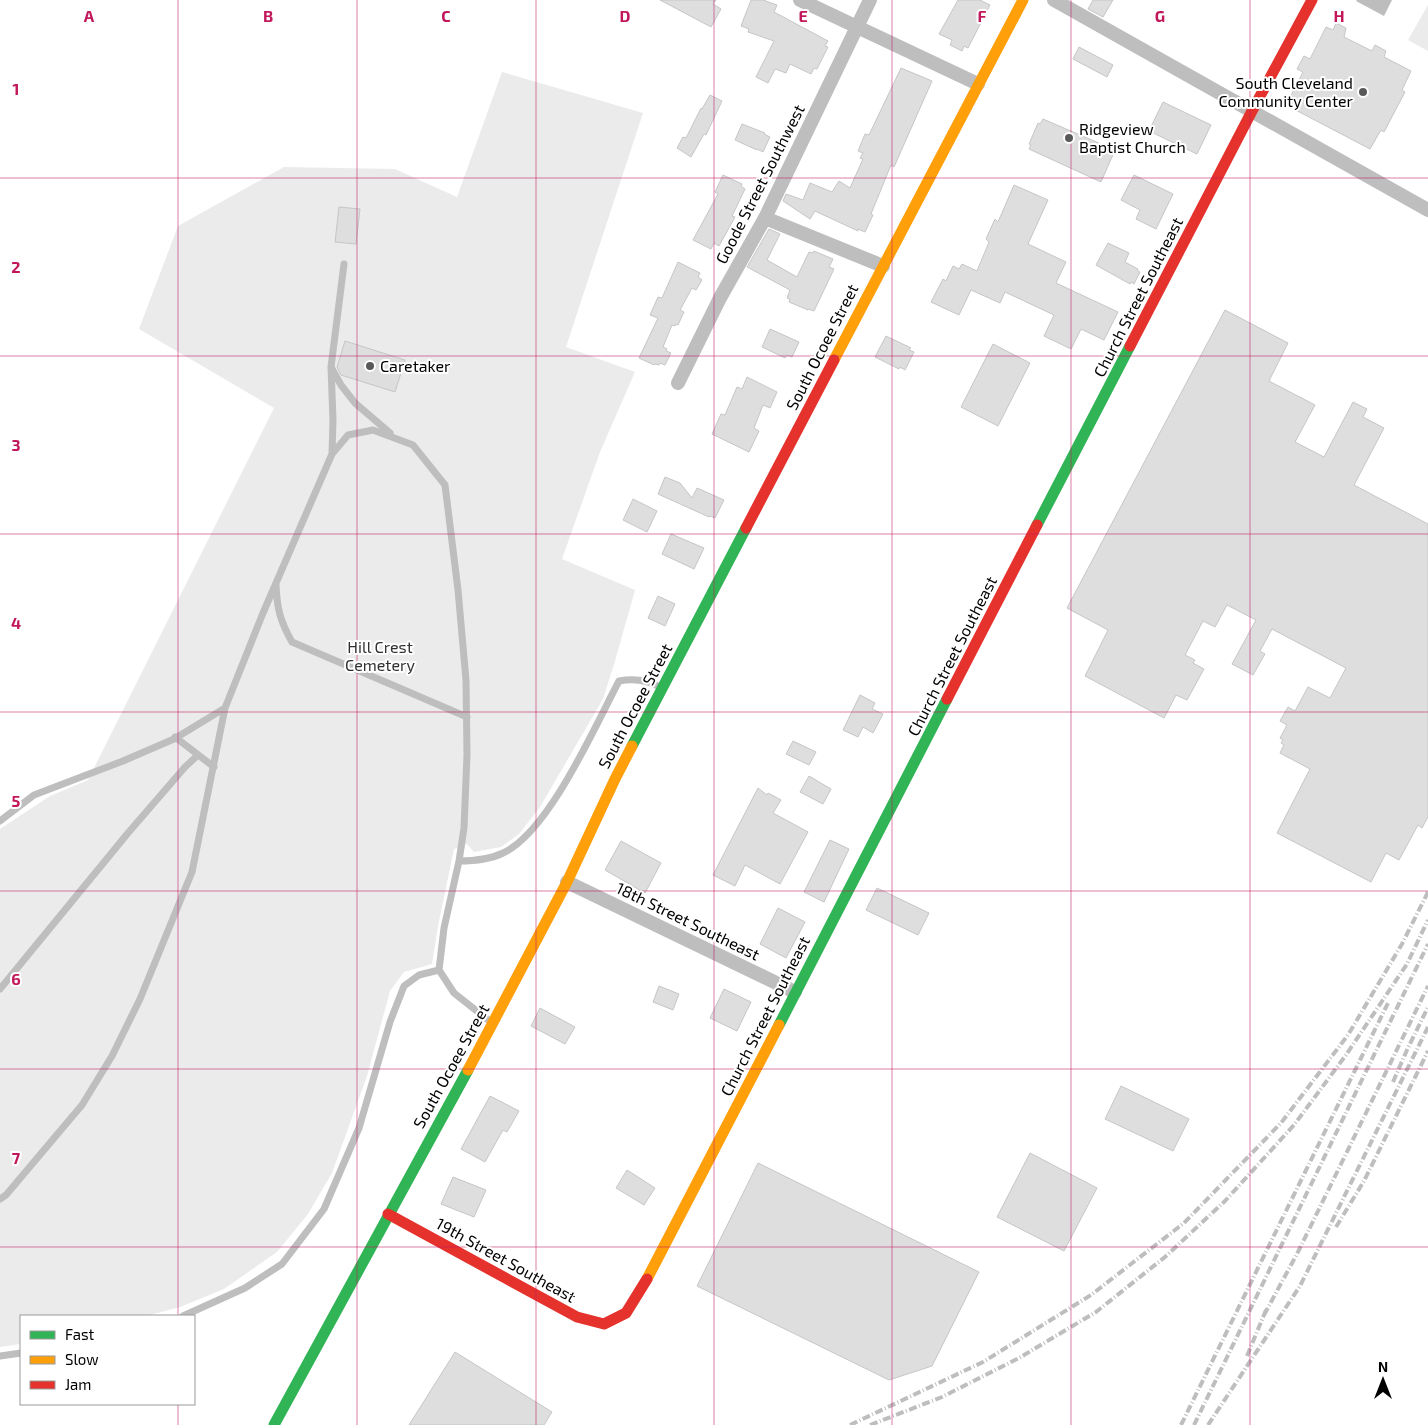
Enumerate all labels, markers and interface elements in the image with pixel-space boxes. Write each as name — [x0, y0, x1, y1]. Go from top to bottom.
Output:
text: A — [84, 6, 95, 25]
text: B — [263, 6, 273, 25]
text: C — [441, 6, 451, 25]
text: D — [620, 6, 631, 25]
text: E — [798, 6, 808, 25]
text: F — [978, 6, 987, 25]
text: G — [1155, 6, 1165, 25]
text: H — [1333, 6, 1345, 25]
place label: South Cleveland Community Center — [1218, 73, 1354, 110]
text: 1 — [13, 79, 19, 98]
marker: South Cleveland Community Center — [1357, 86, 1369, 98]
street label: Goode Street Southwest — [711, 101, 808, 267]
place label: Ridgeview Baptist Church — [1079, 119, 1186, 156]
marker: Ridgeview Baptist Church — [1063, 132, 1075, 144]
street label: Church Street Southeast — [1089, 214, 1186, 380]
text: 2 — [11, 257, 21, 276]
street label: South Ocoee Street — [782, 281, 862, 413]
place label: Caretaker — [380, 356, 451, 375]
marker: Caretaker — [364, 360, 376, 372]
text: 3 — [11, 435, 21, 454]
street label: Church Street Southeast — [903, 573, 1000, 739]
text: 4 — [11, 613, 21, 632]
park label: Hill Crest Cemetery — [345, 637, 415, 674]
street label: South Ocoee Street — [594, 640, 676, 772]
text: 5 — [12, 791, 21, 810]
street label: 18th Street Southeast — [613, 878, 763, 964]
street label: Church Street Southeast — [716, 933, 813, 1099]
text: 6 — [11, 969, 21, 988]
street label: South Ocoee Street — [409, 1000, 493, 1131]
text: 7 — [12, 1148, 21, 1167]
street label: 19th Street Southeast — [433, 1213, 579, 1306]
legend — [20, 1315, 195, 1405]
text: Fast — [65, 1325, 95, 1343]
text: Slow — [65, 1350, 99, 1368]
north arrow — [1358, 1355, 1408, 1405]
text: N — [1378, 1358, 1388, 1375]
text: Jam — [65, 1375, 91, 1393]

